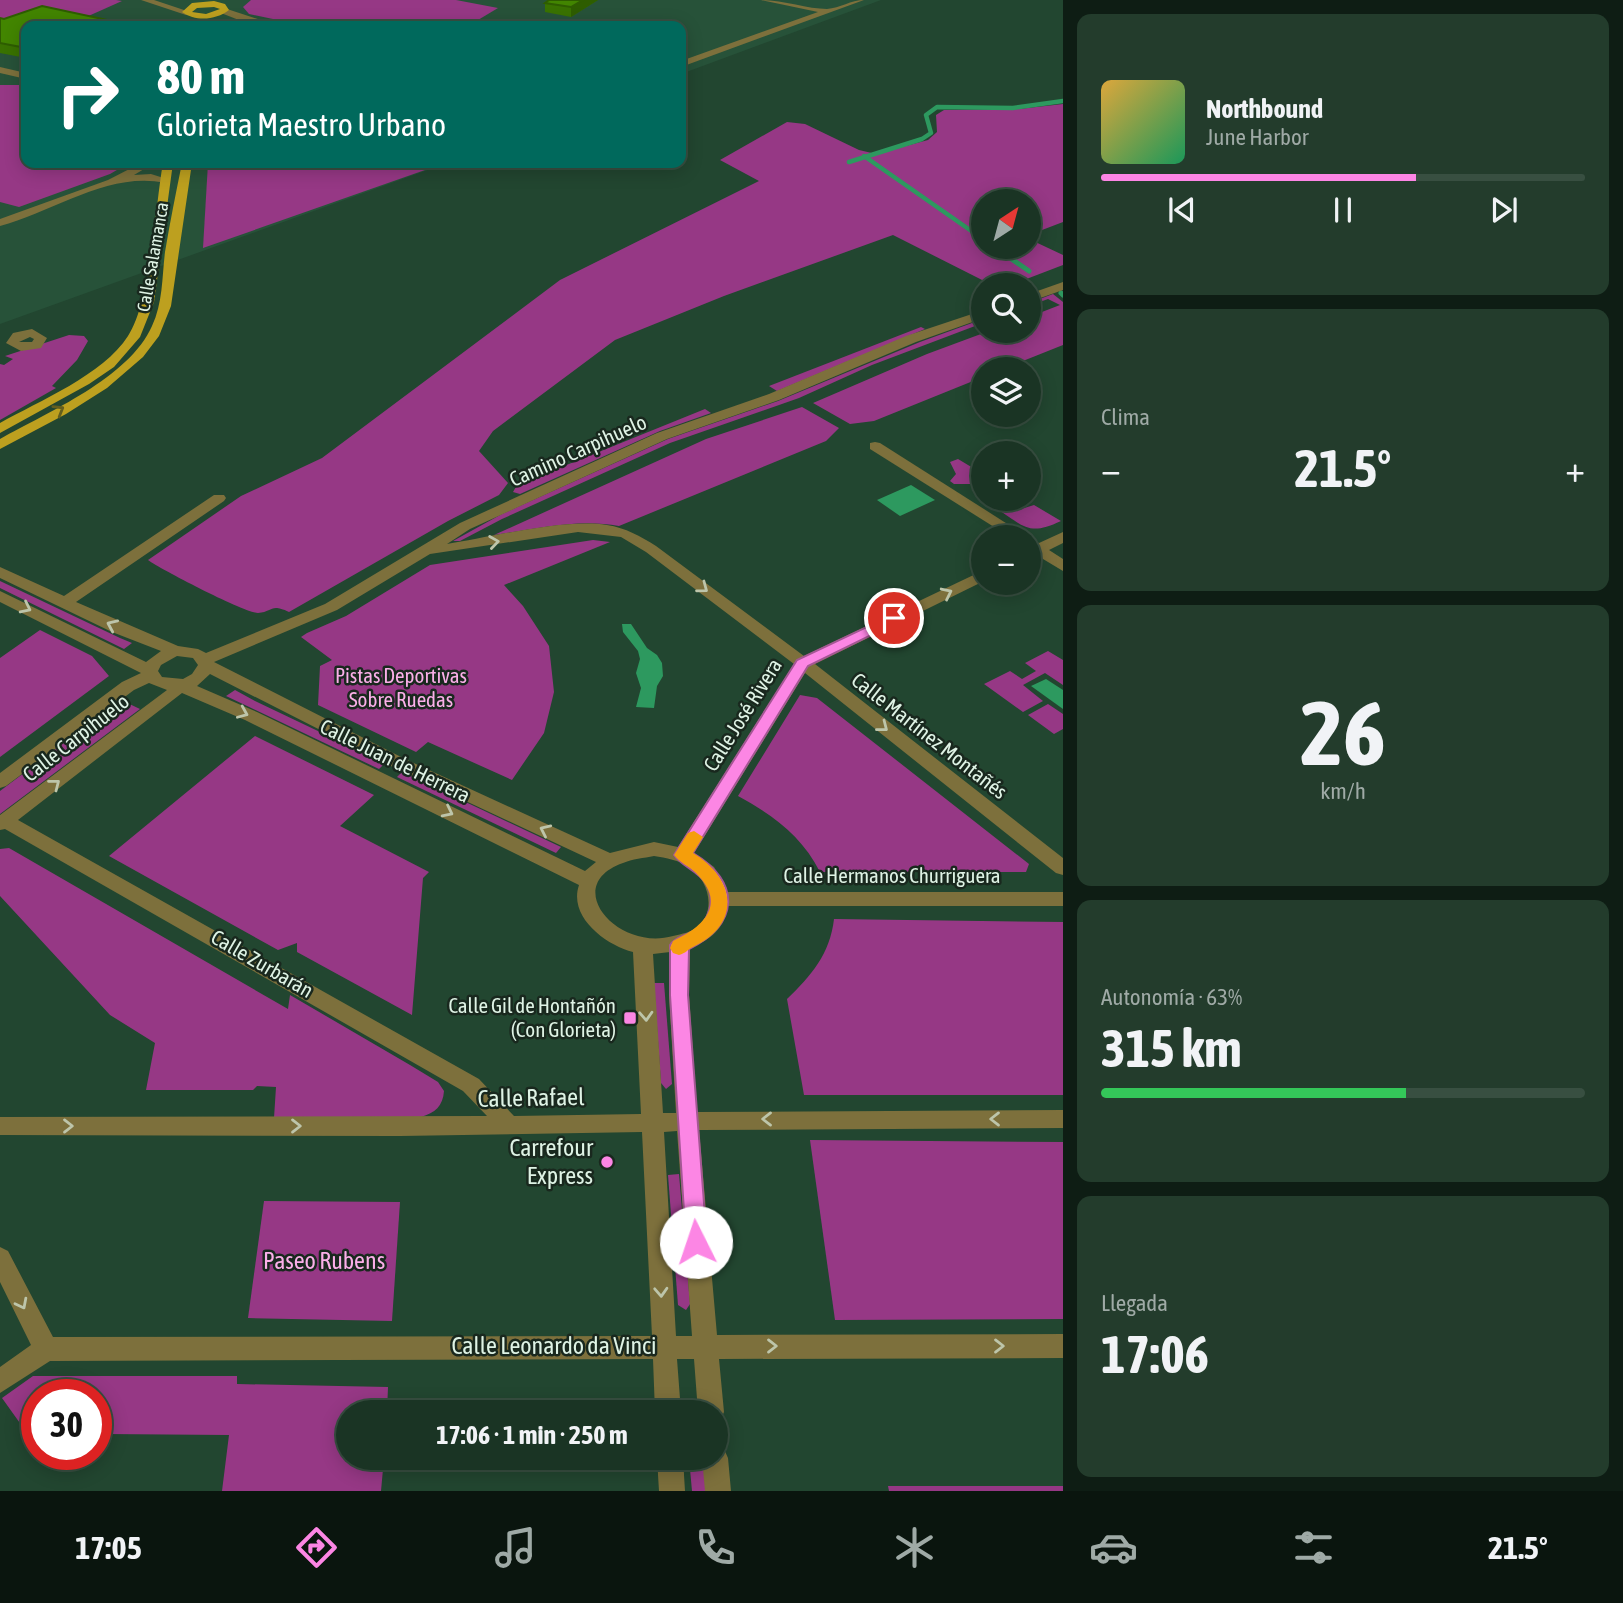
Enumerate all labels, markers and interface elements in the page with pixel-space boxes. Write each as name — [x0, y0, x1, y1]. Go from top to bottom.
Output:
text: 80 m — [157, 48, 245, 104]
icon: right — [42, 49, 133, 140]
text: Northbound — [1206, 94, 1323, 124]
text: Glorieta Maestro Urbano — [157, 106, 446, 143]
text: June Harbor — [1206, 124, 1309, 150]
north arrow — [971, 189, 1041, 259]
map controls — [971, 189, 1041, 595]
icon: previous — [1163, 191, 1201, 229]
icon: pause — [1324, 191, 1362, 229]
icon: next — [1485, 191, 1523, 229]
street label: Calle Salamanca — [133, 201, 172, 313]
button: search — [971, 273, 1041, 343]
button: layers — [971, 357, 1041, 427]
text: Clima — [1101, 404, 1150, 430]
one-way arrow — [51, 405, 64, 418]
street label: Camino Carpihuelo — [505, 409, 650, 491]
text: 21.5° — [1295, 438, 1391, 498]
button: + — [971, 441, 1041, 511]
text: − — [1101, 447, 1121, 490]
text: + — [1565, 447, 1585, 490]
button: − — [971, 525, 1041, 595]
one-way arrow — [488, 534, 500, 549]
one-way arrow — [695, 580, 707, 593]
one-way arrow — [940, 587, 952, 601]
pin — [864, 588, 924, 648]
icon: arrive — [875, 599, 913, 637]
one-way arrow — [19, 600, 31, 614]
one-way arrow — [107, 619, 120, 633]
street label: Calle José Rivera — [698, 654, 786, 775]
park label: Pistas Deportivas Sobre Ruedas — [335, 663, 467, 711]
street label: Calle Martínez Montañés — [847, 667, 1012, 803]
text: 26 — [1300, 680, 1386, 784]
street label: Calle Carpihuelo — [18, 688, 133, 786]
one-way arrow — [236, 705, 248, 719]
street label: Calle Juan de Herrera — [317, 713, 474, 807]
one-way arrow — [875, 719, 887, 732]
text: km/h — [1320, 778, 1366, 804]
one-way arrow — [47, 779, 60, 792]
one-way arrow — [441, 804, 453, 818]
one-way arrow — [540, 825, 553, 839]
street label: Calle Hermanos Churriguera — [784, 863, 1000, 887]
street label: Calle Zurbarán — [207, 924, 318, 1002]
text: Autonomía · 63% — [1101, 984, 1242, 1010]
place label: Calle Gil de Hontañón (Con Glorieta) — [448, 993, 616, 1041]
marker: Calle Gil de Hontañón (Con Glorieta) — [622, 1010, 638, 1026]
one-way arrow — [639, 1011, 654, 1022]
text: 315 km — [1101, 1018, 1242, 1078]
street label: Calle Rafael — [477, 1083, 585, 1112]
one-way arrow — [762, 1111, 772, 1127]
one-way arrow — [989, 1111, 1000, 1127]
one-way arrow — [63, 1118, 74, 1134]
one-way arrow — [291, 1118, 301, 1134]
place label: Carrefour Express — [509, 1134, 594, 1189]
marker: Carrefour Express — [599, 1154, 615, 1170]
position arrow — [659, 1205, 733, 1279]
park label: Paseo Rubens — [263, 1247, 385, 1274]
one-way arrow — [654, 1287, 669, 1298]
text: Llegada — [1101, 1290, 1168, 1316]
one-way arrow — [14, 1297, 28, 1309]
text: 17:06 — [1101, 1324, 1209, 1384]
street label: Calle Leonardo da Vinci — [452, 1332, 656, 1359]
one-way arrow — [767, 1338, 777, 1354]
one-way arrow — [994, 1338, 1005, 1354]
speed limit sign: 30 — [21, 1379, 112, 1470]
text: 17:06 · 1 min · 250 m — [436, 1420, 628, 1450]
icon: directions — [292, 1523, 341, 1572]
icon: music — [491, 1523, 540, 1572]
icon: phone — [691, 1523, 740, 1572]
icon: climate — [890, 1523, 939, 1572]
icon: car — [1089, 1523, 1138, 1572]
icon: filters — [1289, 1523, 1338, 1572]
text: 17:05 — [75, 1529, 142, 1566]
text: 21.5° — [1488, 1529, 1548, 1566]

